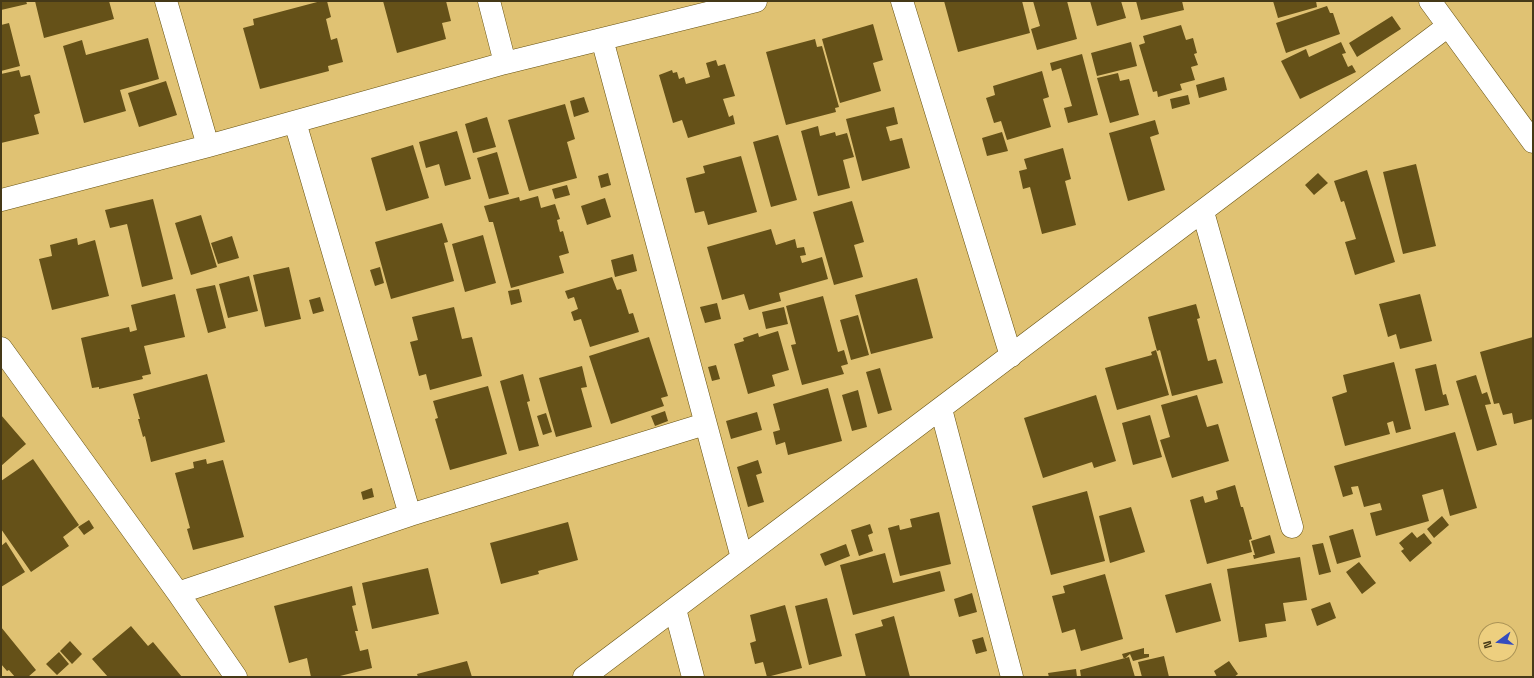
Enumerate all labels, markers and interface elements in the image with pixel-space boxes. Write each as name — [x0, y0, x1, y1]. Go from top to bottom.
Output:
north arrow — [1478, 622, 1518, 662]
text: N — [1480, 639, 1495, 650]

